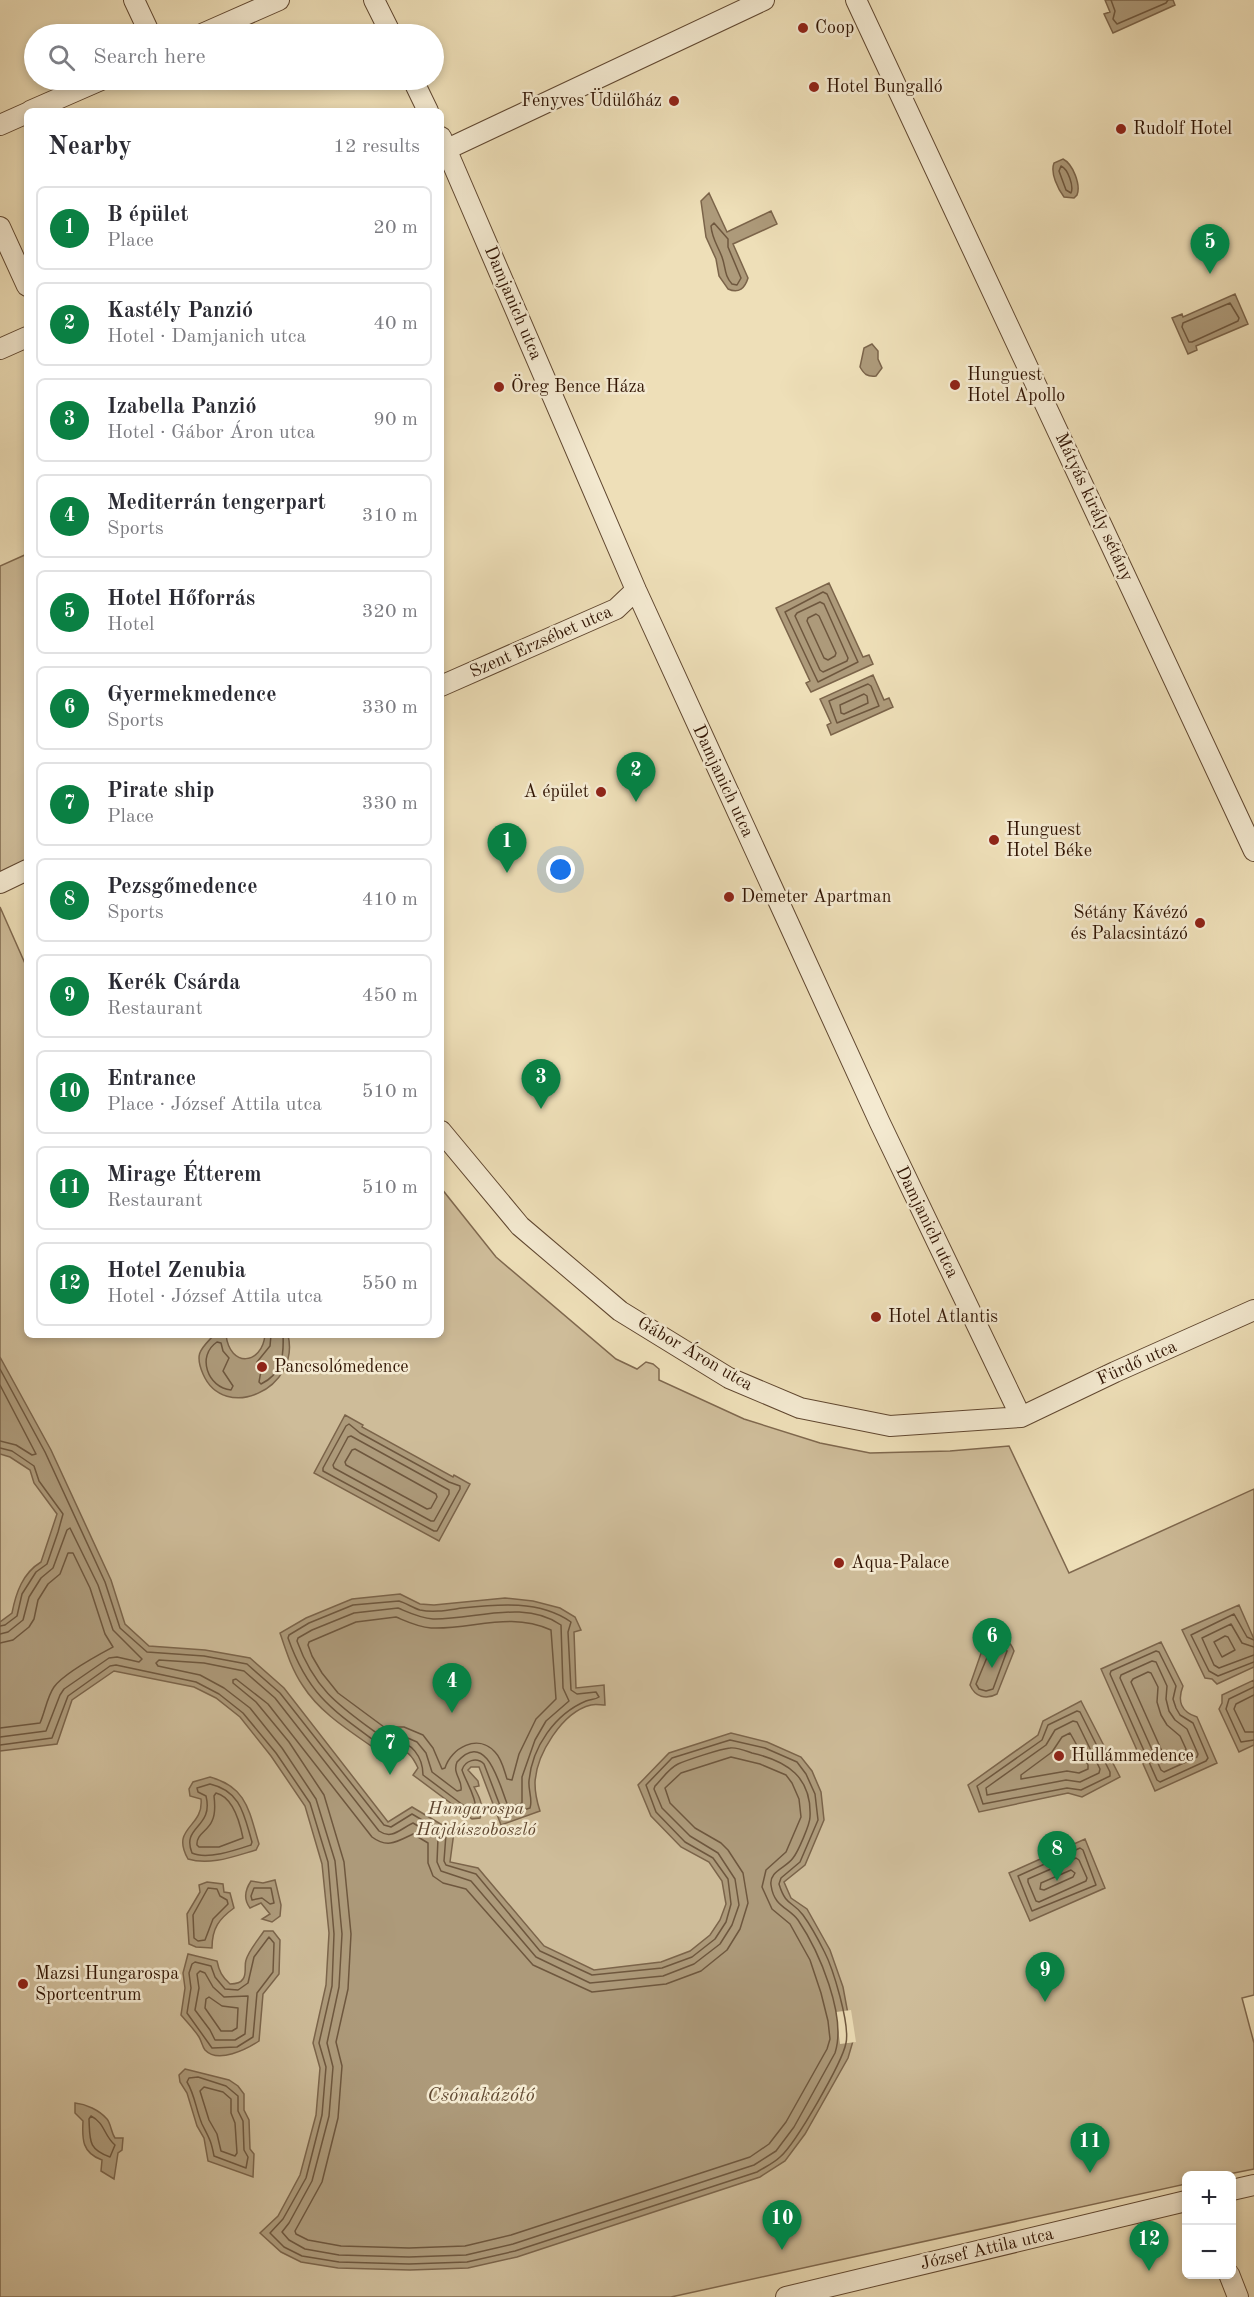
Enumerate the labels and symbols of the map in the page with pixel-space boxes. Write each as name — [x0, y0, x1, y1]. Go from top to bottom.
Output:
place label: Coop — [815, 19, 854, 37]
marker: Coop — [796, 21, 810, 35]
place label: Hotel Bungalló — [826, 78, 943, 96]
marker: Hotel Bungalló — [807, 80, 821, 94]
place label: Fenyves Üdülőház — [521, 88, 662, 110]
marker: Fenyves Üdülőház — [667, 94, 681, 108]
place label: Rudolf Hotel — [1133, 120, 1232, 138]
marker: Rudolf Hotel — [1114, 122, 1128, 136]
pin: 5 — [1190, 224, 1230, 274]
street label: Damjanich utca — [481, 243, 545, 363]
place label: Hunguest Hotel Apollo — [967, 366, 1065, 405]
place label: Öreg Bence Háza — [511, 374, 646, 396]
marker: Hunguest Hotel Apollo — [948, 378, 962, 392]
marker: Öreg Bence Háza — [492, 380, 506, 394]
street label: Mátyás király sétány — [1052, 430, 1136, 584]
street label: Szent Erzsébet utca — [467, 602, 615, 681]
street label: Damjanich utca — [689, 722, 757, 840]
pin: 2 — [616, 752, 656, 802]
place label: A épület — [524, 783, 589, 801]
marker: A épület — [594, 785, 608, 799]
place label: Hunguest Hotel Béke — [1006, 821, 1092, 860]
pin: 1 — [488, 824, 526, 873]
marker: Hunguest Hotel Béke — [987, 833, 1001, 847]
your location — [546, 855, 575, 884]
place label: Demeter Apartman — [741, 888, 892, 906]
marker: Demeter Apartman — [722, 890, 736, 904]
place label: Sétány Kávézó és Palacsintázó — [1070, 904, 1188, 943]
marker: Sétány Kávézó és Palacsintázó — [1193, 916, 1207, 930]
pin: 3 — [522, 1060, 560, 1109]
street label: Damjanich utca — [892, 1163, 962, 1281]
place label: Hotel Atlantis — [888, 1308, 998, 1326]
street label: Gábor Áron utca — [634, 1310, 758, 1394]
marker: Hotel Atlantis — [869, 1310, 883, 1324]
street label: Fürdő utca — [1094, 1337, 1180, 1389]
place label: Pancsolómedence — [274, 1358, 409, 1376]
marker: Pancsolómedence — [255, 1360, 269, 1374]
place label: Aqua-Palace — [851, 1554, 949, 1572]
marker: Aqua-Palace — [832, 1556, 846, 1570]
pin: 6 — [972, 1618, 1012, 1668]
pin: 4 — [432, 1664, 472, 1713]
pin: 7 — [370, 1726, 410, 1775]
place label: Hullámmedence — [1071, 1747, 1194, 1765]
marker: Hullámmedence — [1052, 1749, 1066, 1763]
park label: Hungarospa Hajdúszoboszló — [415, 1800, 536, 1839]
pin: 8 — [1038, 1832, 1076, 1881]
pin: 9 — [1026, 1952, 1064, 2002]
place label: Mazsi Hungarospa Sportcentrum — [35, 1965, 179, 2004]
marker: Mazsi Hungarospa Sportcentrum — [16, 1977, 30, 1991]
water label: Csónakázótó — [427, 2086, 535, 2106]
pin: 11 — [1070, 2124, 1110, 2173]
pin: 10 — [762, 2200, 802, 2250]
pin: 12 — [1130, 2222, 1168, 2271]
street label: József Attila utca — [919, 2225, 1056, 2273]

